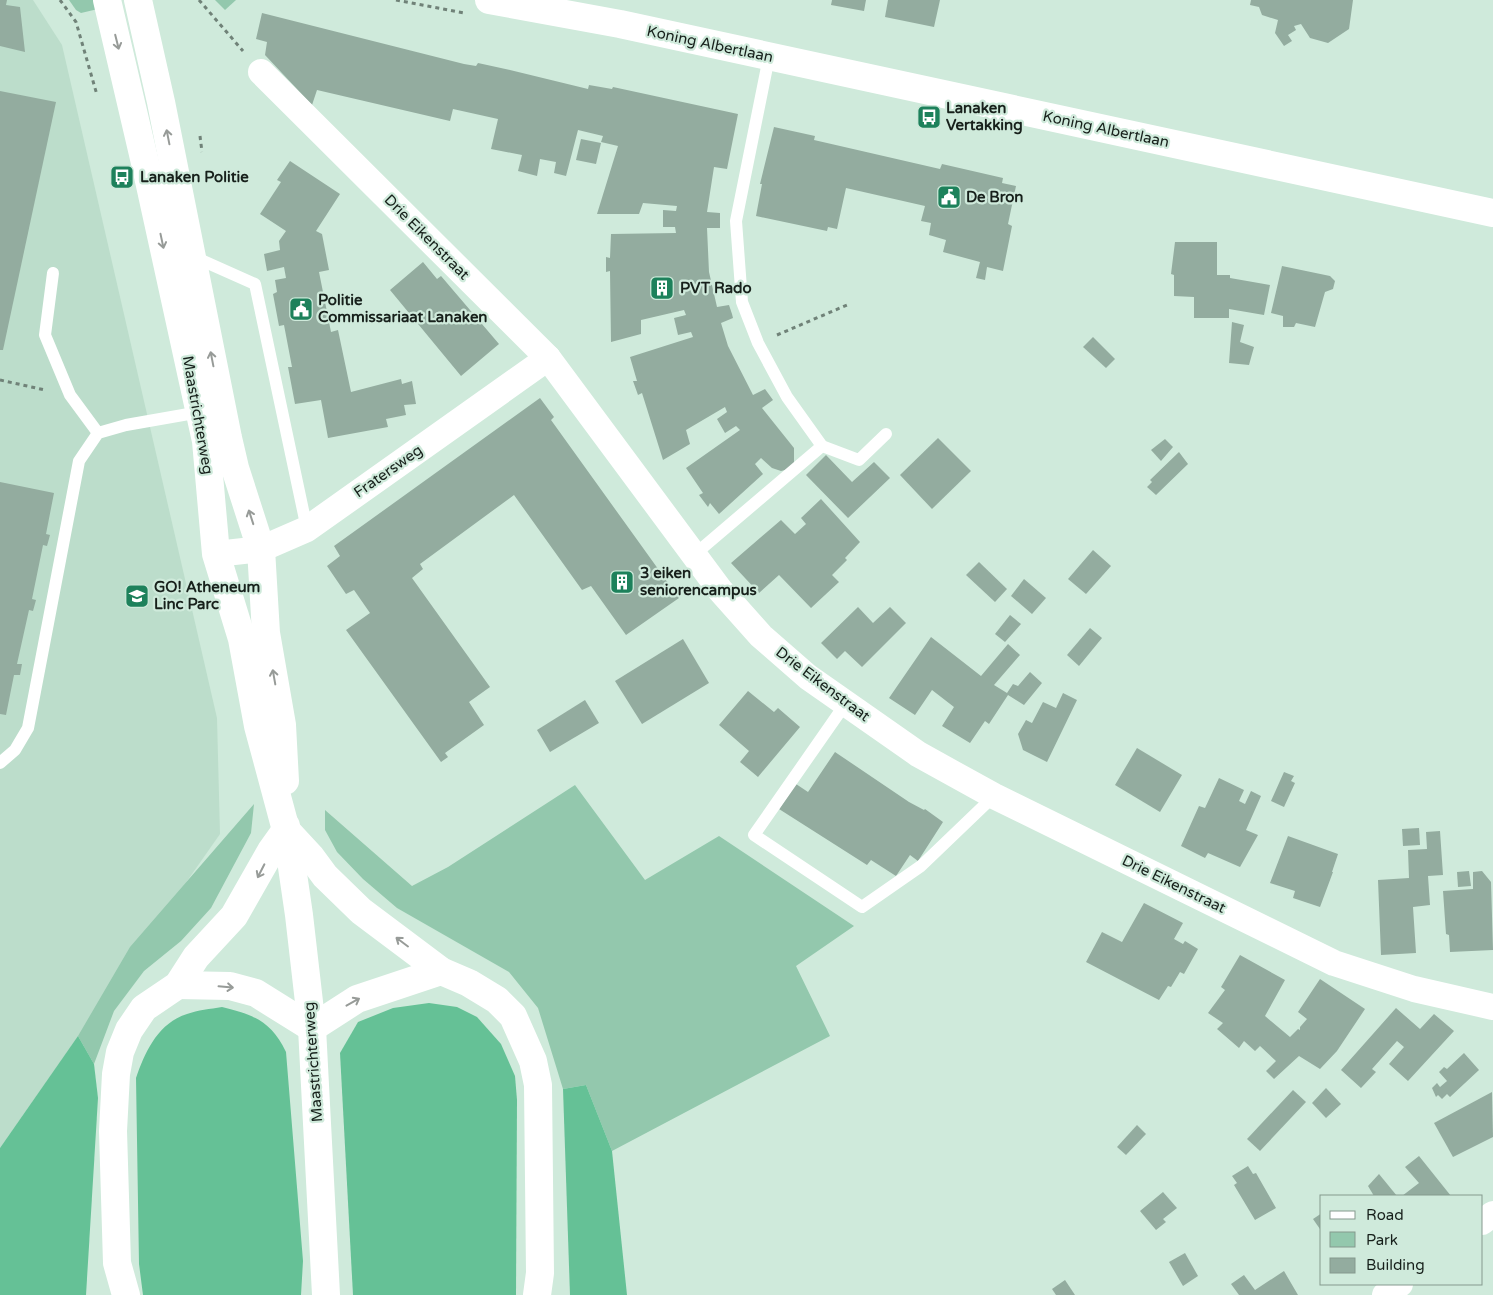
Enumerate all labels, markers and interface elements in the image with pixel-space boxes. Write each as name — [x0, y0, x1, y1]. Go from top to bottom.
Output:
street label: Koning Albertlaan — [645, 22, 775, 66]
one-way arrow — [112, 33, 122, 49]
place label: Lanaken Vertakking — [946, 99, 1023, 135]
bus stop icon: Lanaken Vertakking — [916, 104, 942, 130]
street label: Koning Albertlaan — [1041, 107, 1171, 151]
one-way arrow — [163, 129, 172, 145]
bus stop icon: Lanaken Politie — [109, 164, 135, 190]
place label: Lanaken Politie — [140, 168, 249, 186]
public building icon: De Bron — [936, 184, 962, 210]
place label: De Bron — [966, 188, 1023, 206]
street label: Drie Eikenstraat — [381, 191, 474, 284]
one-way arrow — [158, 232, 167, 248]
building icon: PVT Rado — [649, 275, 675, 301]
place label: PVT Rado — [680, 279, 752, 297]
place label: Politie Commissariaat Lanaken — [318, 291, 488, 326]
public building icon: Politie Commissariaat Lanaken — [288, 296, 314, 322]
one-way arrow — [207, 352, 217, 368]
street label: Maastrichterweg — [179, 354, 217, 476]
street label: Fratersweg — [350, 441, 426, 501]
one-way arrow — [246, 510, 255, 525]
place label: 3 eiken seniorencampus — [640, 564, 757, 600]
building icon: 3 eiken seniorencampus — [609, 569, 635, 595]
place label: GO! Atheneum Linc Parc — [154, 578, 260, 613]
school or university icon: GO! Atheneum Linc Parc — [124, 583, 150, 609]
street label: Drie Eikenstraat — [772, 643, 874, 725]
one-way arrow — [268, 670, 278, 686]
street label: Drie Eikenstraat — [1119, 851, 1229, 917]
one-way arrow — [256, 863, 265, 878]
one-way arrow — [395, 937, 409, 947]
one-way arrow — [218, 982, 234, 991]
one-way arrow — [346, 997, 361, 1007]
street label: Maastrichterweg — [300, 1001, 326, 1123]
legend — [1320, 1195, 1483, 1285]
text: Road — [1366, 1206, 1404, 1224]
text: Park — [1366, 1231, 1398, 1249]
text: Building — [1366, 1256, 1425, 1274]

